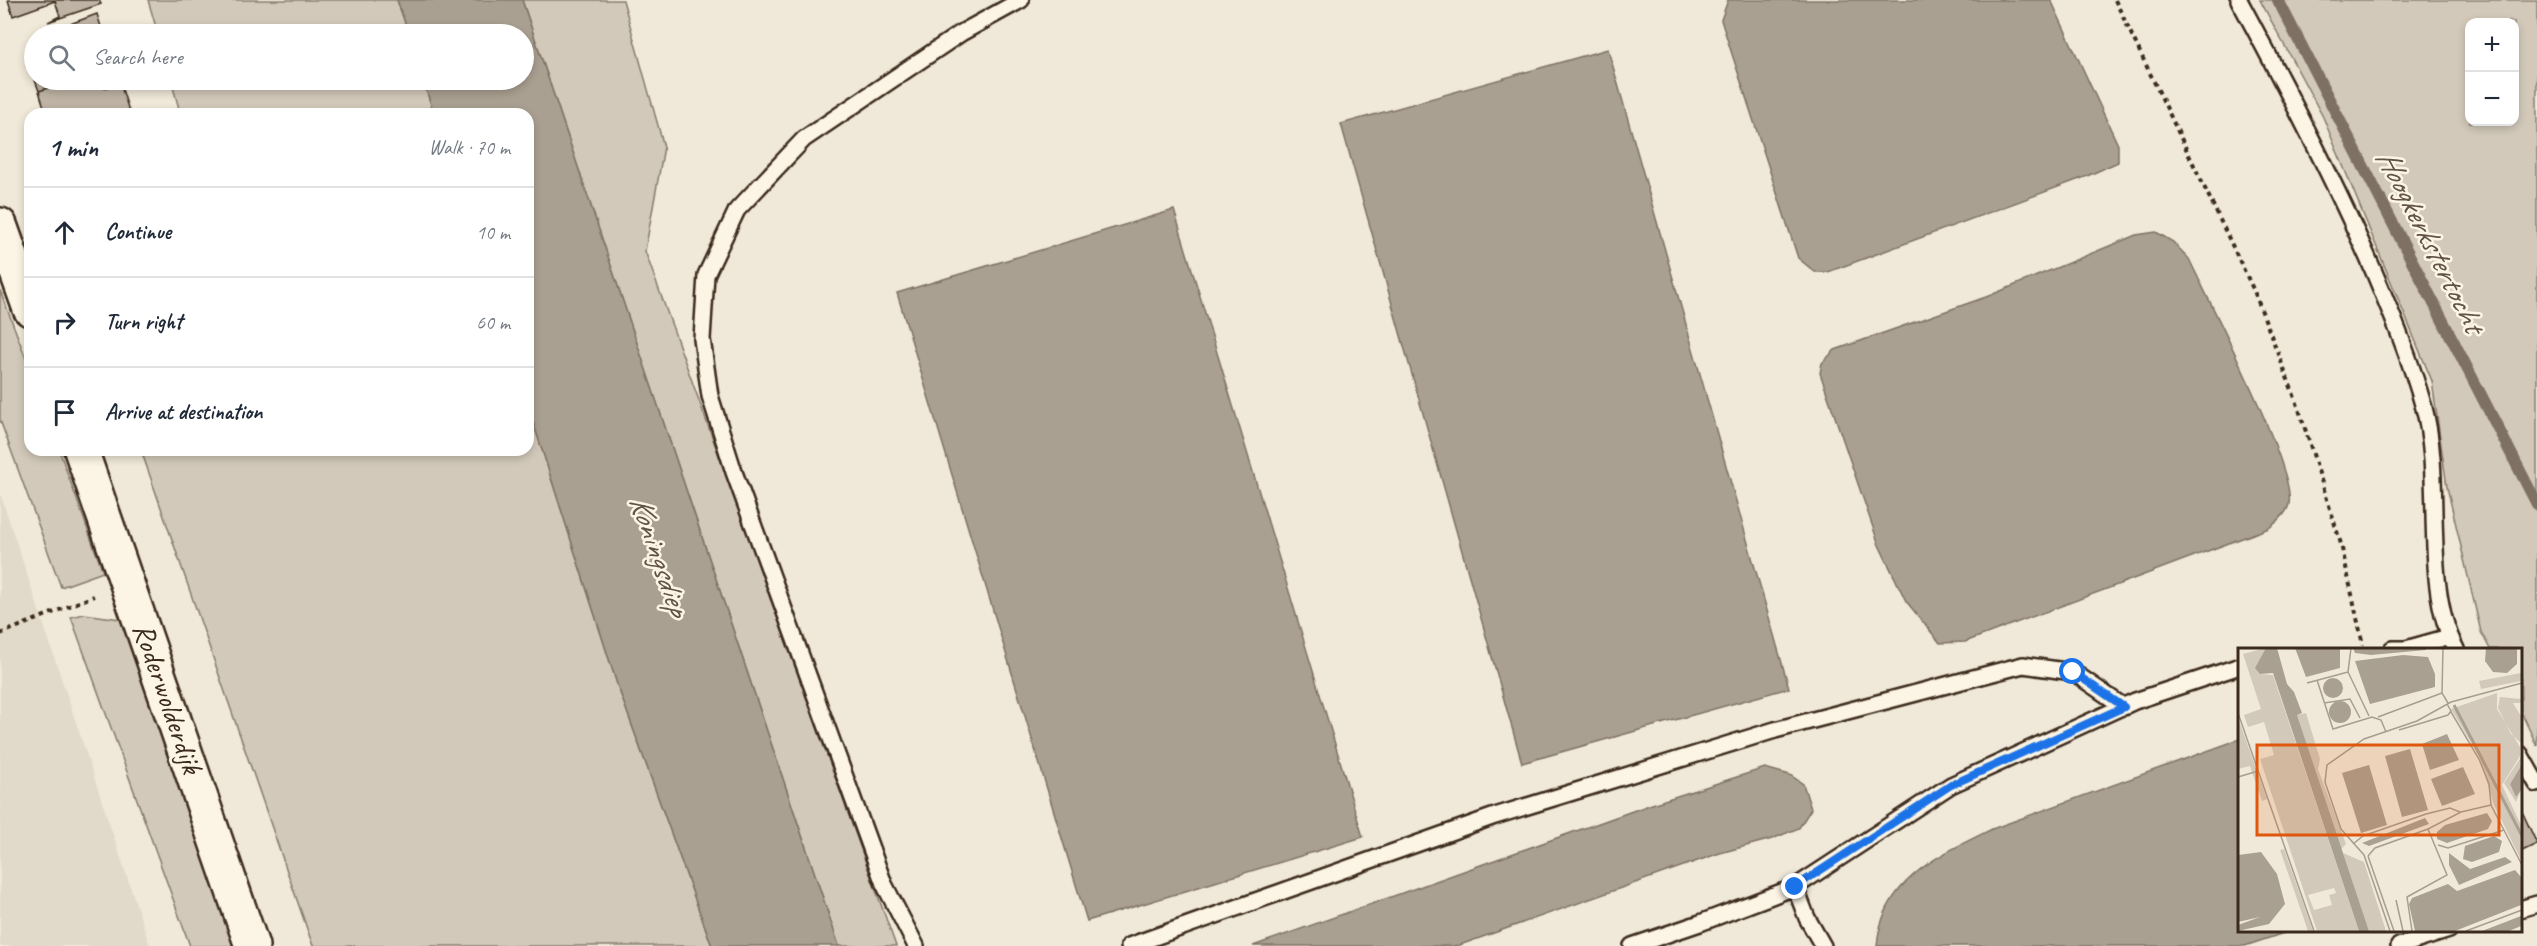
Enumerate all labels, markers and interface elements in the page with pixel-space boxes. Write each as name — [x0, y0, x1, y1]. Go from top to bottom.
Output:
map controls — [2465, 18, 2519, 126]
button: + — [2465, 18, 2519, 72]
search box — [24, 24, 534, 90]
icon: search — [45, 41, 78, 74]
text: Search here — [93, 43, 183, 71]
button: − — [2465, 72, 2519, 126]
text: 1 min — [48, 131, 98, 164]
text: Walk · 70 m — [429, 135, 510, 160]
water label: Hoogkerkstertocht — [2367, 142, 2497, 344]
icon: ahead — [48, 216, 81, 249]
text: Continue — [105, 218, 171, 246]
text: 10 m — [476, 220, 510, 245]
icon: right — [48, 306, 81, 339]
text: Turn right — [105, 308, 182, 336]
text: 60 m — [476, 310, 510, 335]
icon: arrive — [48, 396, 81, 429]
text: Arrive at destination — [105, 398, 262, 426]
water label: Koningsdiep — [620, 490, 700, 624]
street label: Roderwolderdijk — [125, 618, 212, 780]
inset map — [2238, 648, 2522, 931]
route start — [2059, 658, 2085, 684]
route end — [1781, 873, 1807, 899]

